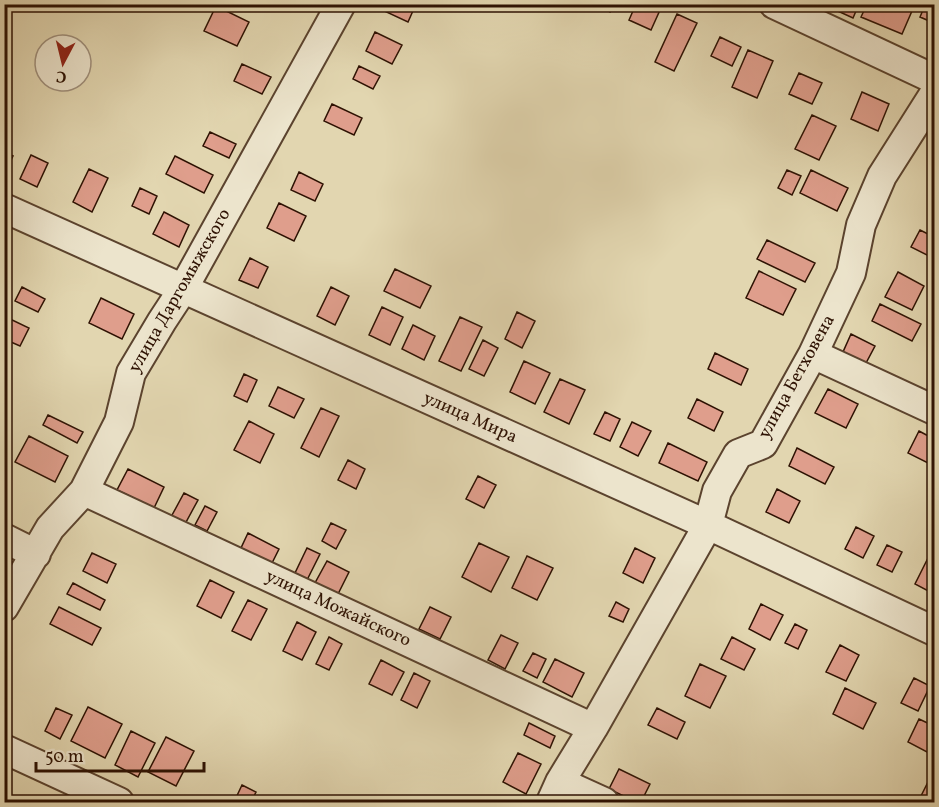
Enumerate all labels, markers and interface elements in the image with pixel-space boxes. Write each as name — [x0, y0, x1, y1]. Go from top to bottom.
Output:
north arrow — [33, 33, 93, 93]
text: С — [55, 64, 68, 87]
street label: улица Даргомыжского — [123, 204, 237, 378]
street label: улица Бетховена — [753, 310, 842, 444]
street label: улица Мира — [419, 386, 521, 450]
street label: улица Можайского — [261, 564, 415, 654]
scale bar — [36, 735, 204, 773]
text: 50 m — [45, 745, 84, 770]

